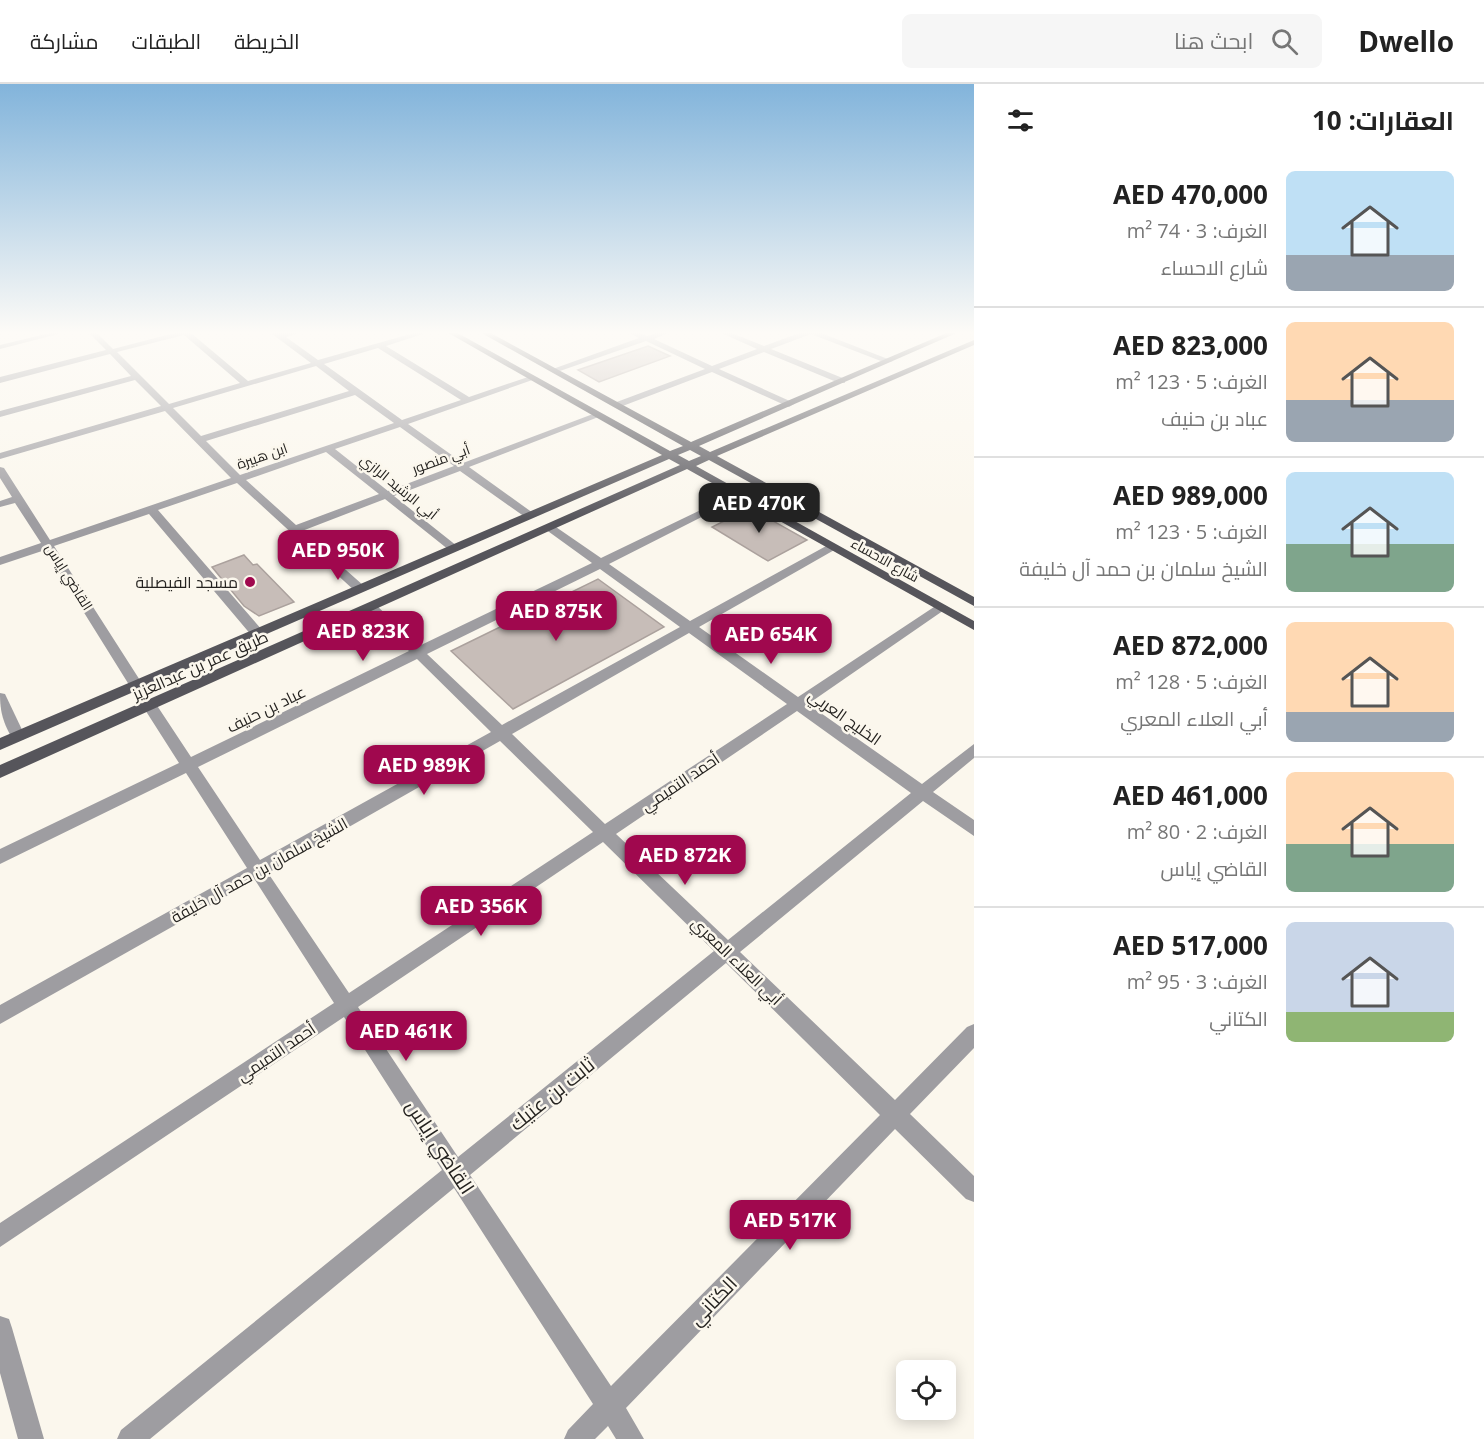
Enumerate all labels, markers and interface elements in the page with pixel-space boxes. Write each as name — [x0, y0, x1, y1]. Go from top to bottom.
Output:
search box — [902, 14, 1322, 68]
text: Dwello — [1358, 22, 1454, 60]
text: ابحث هنا — [1174, 25, 1253, 55]
icon: search — [1268, 25, 1301, 58]
text: مشاركة — [30, 27, 99, 55]
text: الطبقات — [132, 27, 201, 55]
text: الخريطة — [234, 27, 300, 55]
text: العقارات: 10 — [1312, 102, 1454, 138]
icon: filters — [1004, 104, 1037, 137]
text: AED 470,000 — [1113, 176, 1268, 212]
icon: home — [1334, 195, 1406, 267]
text: الغرف: 3 · 74 m² — [1127, 217, 1268, 244]
text: شارع الاحساء — [1161, 254, 1268, 281]
text: AED 823,000 — [1113, 327, 1268, 363]
icon: home — [1334, 346, 1406, 418]
text: الغرف: 5 · 123 m² — [1115, 368, 1268, 395]
text: عباد بن حنيف — [1161, 405, 1268, 432]
street label: ابن هبيرة — [234, 438, 290, 473]
street label: أبي منصور — [408, 439, 474, 481]
street label: أبي الرشيد الرازي — [355, 450, 442, 526]
text: AED 989,000 — [1113, 477, 1268, 513]
pin: AED 470K — [697, 483, 821, 534]
text: AED 470K — [713, 489, 805, 516]
icon: home — [1334, 496, 1406, 568]
text: الغرف: 5 · 123 m² — [1115, 518, 1268, 545]
pin: AED 950K — [276, 530, 400, 581]
street label: شارع الاحساء — [848, 533, 923, 586]
text: AED 950K — [292, 536, 384, 563]
street label: القاضي إياس — [40, 540, 97, 615]
text: الشيخ سلمان بن حمد آل خليفة — [1019, 555, 1268, 582]
place label: مسجد الفيصلية — [135, 571, 238, 593]
marker: مسجد الفيصلية — [243, 575, 257, 589]
pin: AED 875K — [494, 591, 618, 642]
text: AED 875K — [510, 597, 602, 624]
pin: AED 823K — [301, 611, 425, 662]
pin: AED 654K — [709, 614, 833, 665]
text: AED 823K — [317, 617, 409, 644]
text: AED 654K — [725, 620, 817, 647]
street label: طريق عمر بن عبدالعزيز — [128, 625, 271, 705]
text: AED 872,000 — [1113, 627, 1268, 663]
icon: home — [1334, 646, 1406, 718]
text: الغرف: 5 · 128 m² — [1115, 668, 1268, 695]
street label: عباد بن حنيف — [223, 680, 309, 738]
street label: الخليج العربي — [802, 684, 886, 753]
text: أبي العلاء المعري — [1120, 705, 1268, 732]
pin: AED 989K — [362, 745, 486, 796]
street label: أحمد التميمي — [636, 748, 725, 819]
text: AED 989K — [378, 751, 470, 778]
text: AED 461,000 — [1113, 777, 1268, 813]
icon: home — [1334, 796, 1406, 868]
street label: الشيخ سلمان بن حمد آل خليفة — [167, 812, 352, 929]
text: الغرف: 2 · 80 m² — [1127, 818, 1268, 845]
pin: AED 872K — [623, 835, 747, 886]
text: AED 872K — [639, 841, 731, 868]
text: القاضي إياس — [1161, 855, 1268, 882]
pin: AED 356K — [419, 886, 543, 937]
text: AED 356K — [435, 892, 527, 919]
street label: أبي العلاء المعري — [685, 912, 787, 1012]
text: AED 517,000 — [1113, 927, 1268, 963]
icon: home — [1334, 946, 1406, 1018]
text: الغرف: 3 · 95 m² — [1127, 968, 1268, 995]
text: الكتاني — [1209, 1005, 1268, 1032]
pin: AED 461K — [344, 1011, 468, 1062]
text: AED 461K — [360, 1017, 452, 1044]
street label: أحمد التميمي — [232, 1018, 321, 1089]
street label: ثابت بن عتيك — [503, 1050, 601, 1136]
street label: القاضي إياس — [398, 1094, 481, 1200]
pin: AED 517K — [728, 1200, 852, 1251]
text: AED 517K — [744, 1206, 836, 1233]
street label: الكتاني — [682, 1270, 745, 1333]
map controls — [896, 1360, 956, 1420]
button: locate — [896, 1360, 956, 1420]

